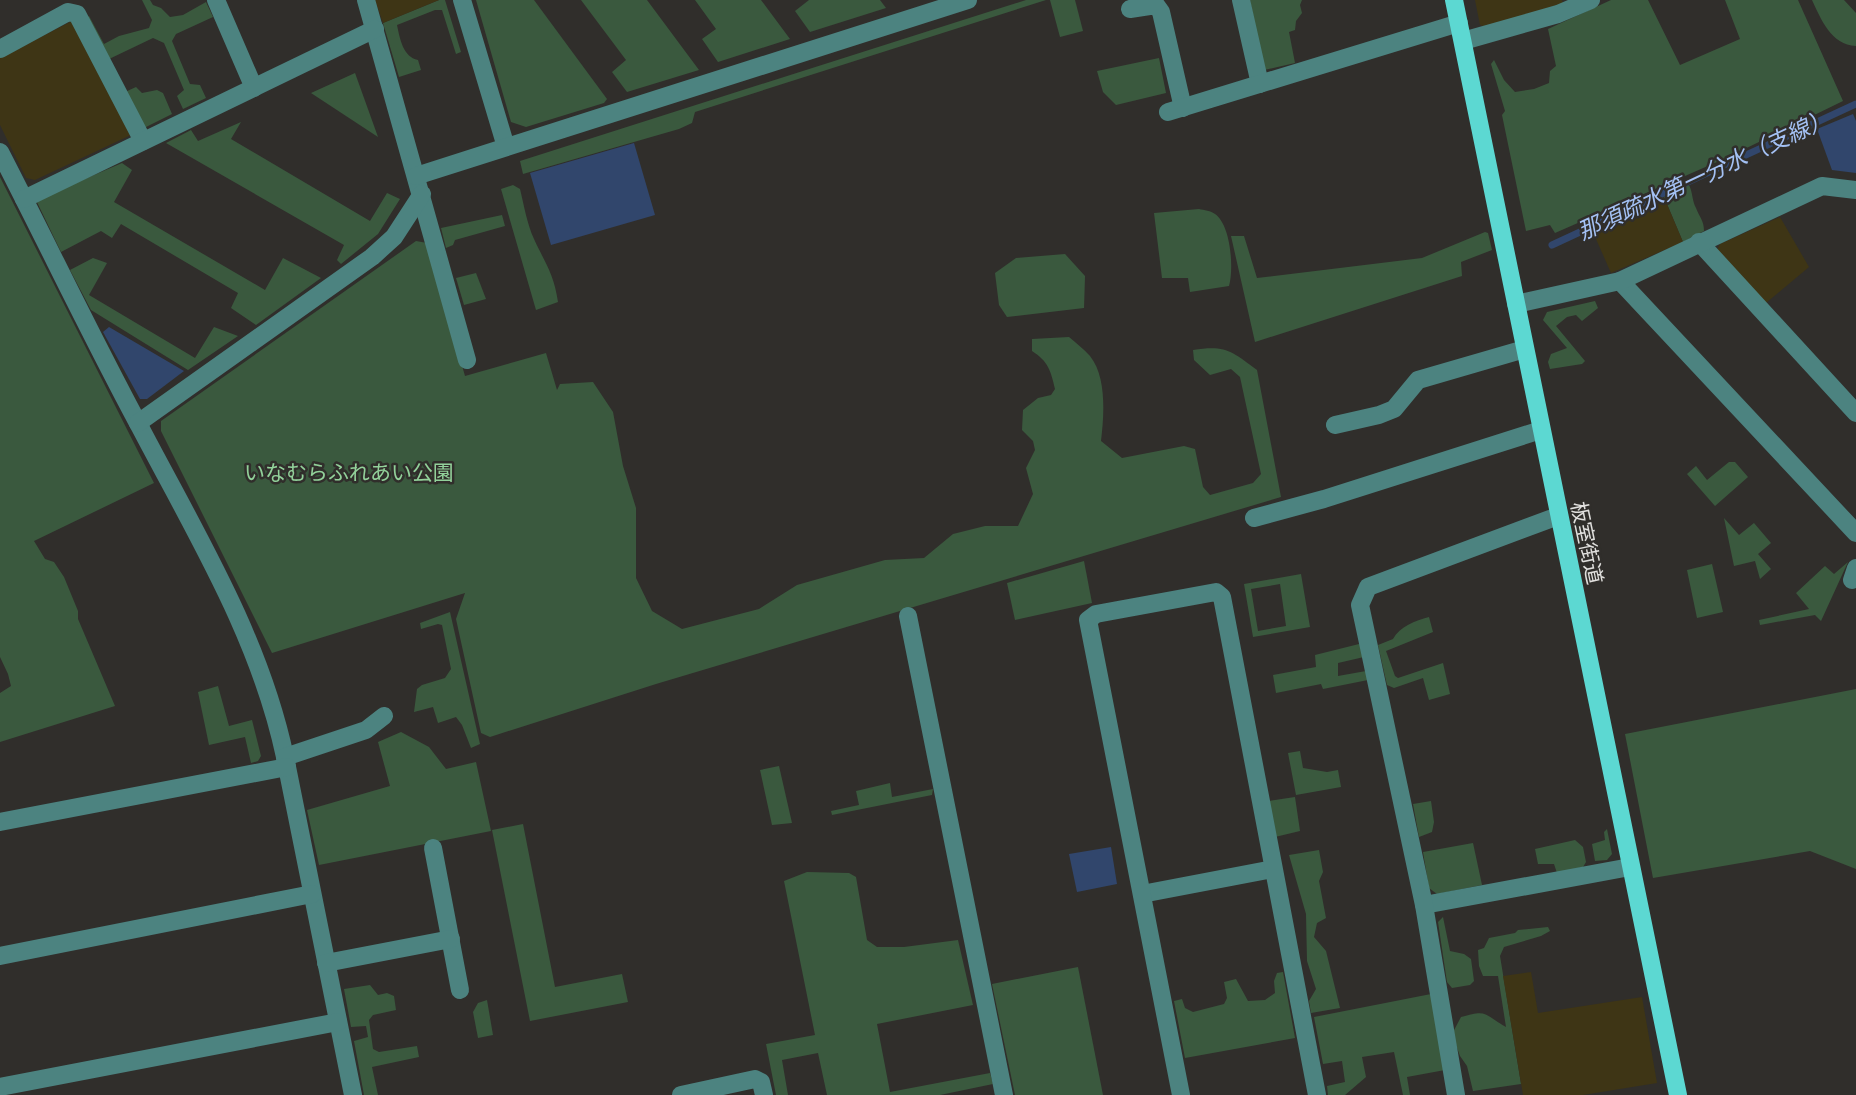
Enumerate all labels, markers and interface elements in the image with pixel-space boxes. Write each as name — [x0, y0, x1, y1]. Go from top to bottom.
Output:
water label: 那須疏水第一分水（支線） — [1573, 104, 1835, 246]
park label: いなむらふれあい公園 — [244, 460, 454, 485]
street label: 板室街道 — [1566, 499, 1608, 587]

